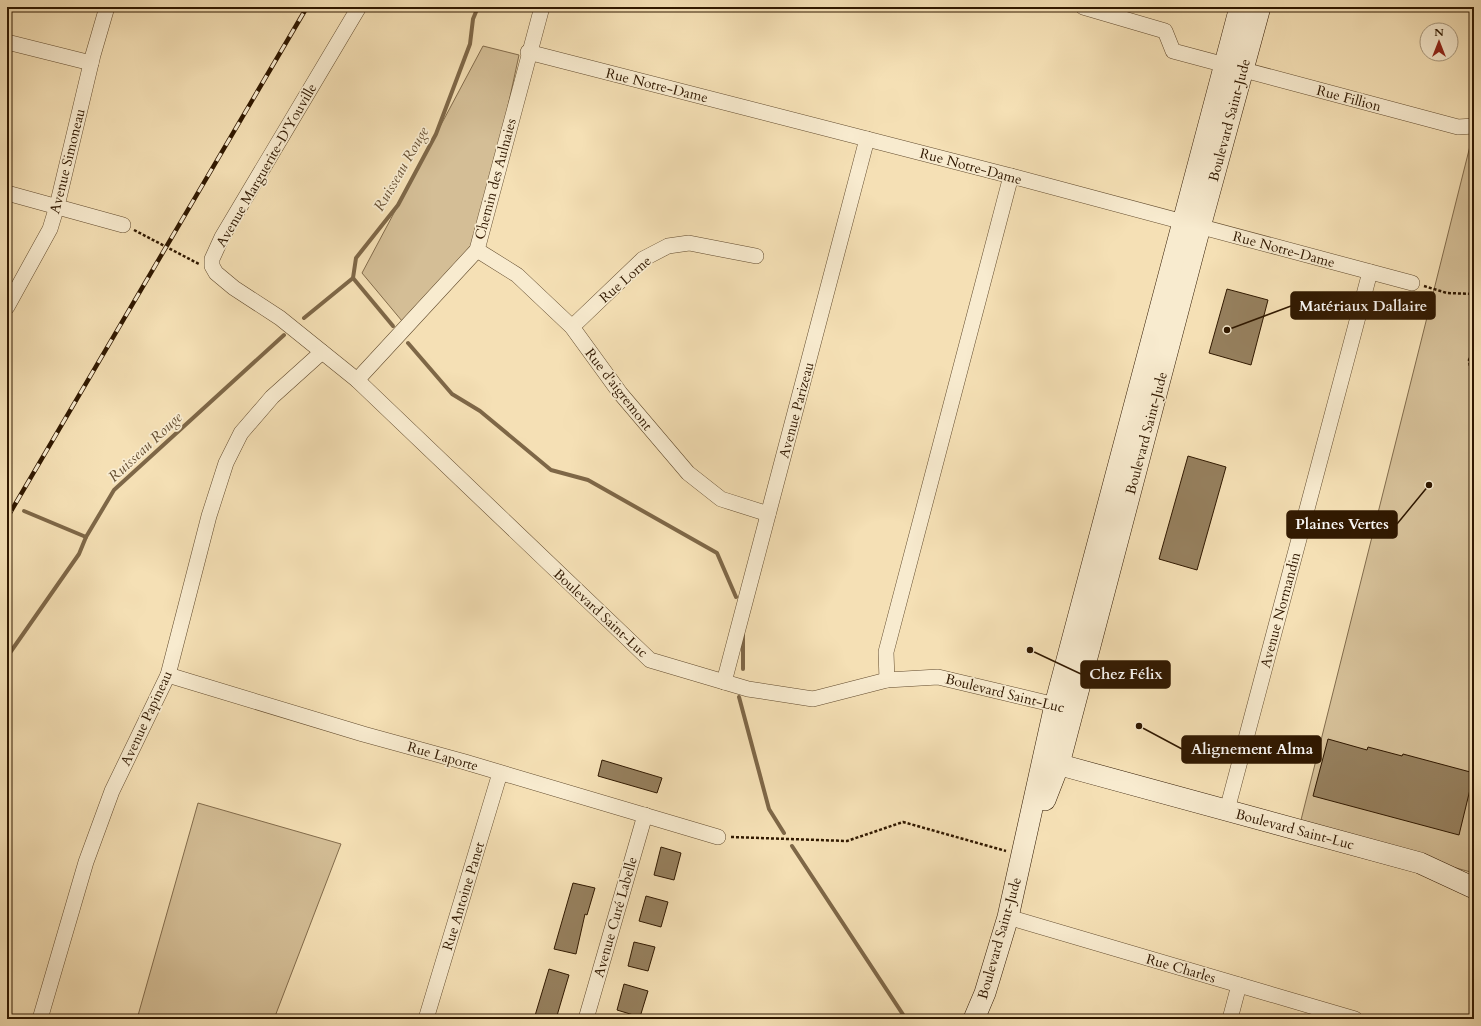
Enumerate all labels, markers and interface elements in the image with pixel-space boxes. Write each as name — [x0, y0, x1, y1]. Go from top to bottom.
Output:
north arrow — [1419, 22, 1459, 62]
text: N — [1434, 25, 1444, 40]
street label: Boulevard Saint-Jude — [1204, 57, 1255, 183]
street label: Rue Notre-Dame — [604, 64, 710, 107]
street label: Avenue Marguerite-D'Youville — [212, 80, 321, 251]
street label: Rue Fillion — [1315, 81, 1383, 116]
street label: Avenue Simoneau — [45, 106, 90, 216]
street label: Chemin des Aulnaies — [470, 116, 521, 242]
water label: Ruisseau Rouge — [369, 123, 433, 215]
street label: Rue Notre-Dame — [918, 144, 1024, 189]
street label: Rue Notre-Dame — [1231, 227, 1337, 272]
street label: Rue Lorne — [595, 252, 655, 307]
callout: Matériaux Dallaire — [1291, 292, 1435, 319]
text: Matériaux Dallaire — [1299, 296, 1427, 316]
street label: Rue d'aigremont — [581, 344, 657, 435]
street label: Avenue Parizeau — [775, 360, 819, 460]
street label: Boulevard Saint-Jude — [1121, 370, 1172, 496]
water label: Ruisseau Rouge — [104, 407, 186, 486]
callout: Plaines Vertes — [1287, 511, 1397, 538]
text: Plaines Vertes — [1295, 514, 1389, 534]
street label: Avenue Normandin — [1256, 550, 1305, 670]
street label: Boulevard Saint-Luc — [549, 565, 652, 662]
callout: Chez Félix — [1081, 661, 1170, 688]
text: Chez Félix — [1089, 664, 1163, 684]
street label: Avenue Papineau — [116, 667, 177, 769]
street label: Boulevard Saint-Luc — [943, 669, 1067, 717]
callout: Alignement Alma — [1182, 736, 1321, 763]
street label: Rue Laporte — [405, 737, 481, 776]
text: Alignement Alma — [1191, 739, 1314, 759]
street label: Boulevard Saint-Luc — [1233, 804, 1356, 854]
street label: Rue Antoine Panet — [438, 839, 489, 953]
street label: Avenue Curé Labelle — [589, 855, 642, 980]
street label: Boulevard Saint-Jude — [973, 875, 1026, 1001]
street label: Rue Charles — [1144, 949, 1218, 988]

